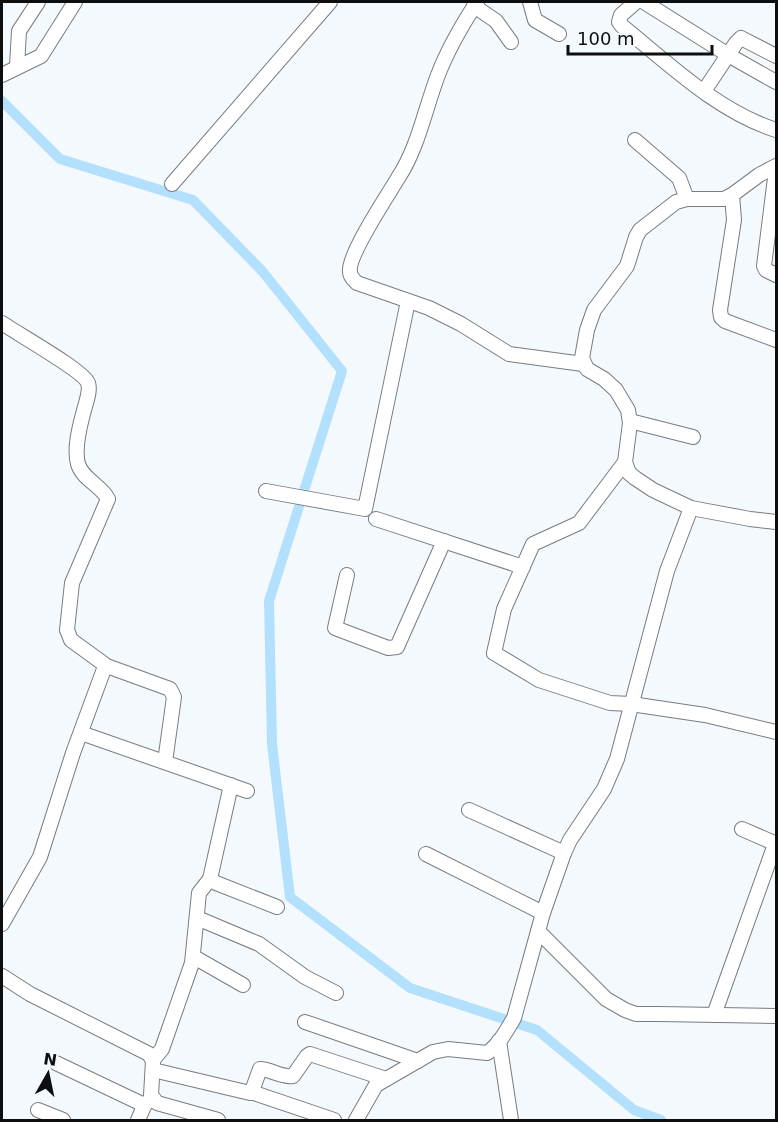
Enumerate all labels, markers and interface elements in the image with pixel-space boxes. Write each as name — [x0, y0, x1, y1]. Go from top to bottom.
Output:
scale bar — [568, 18, 712, 56]
text: 100 m — [577, 28, 635, 49]
north arrow — [18, 1044, 78, 1104]
text: N — [42, 1049, 58, 1070]

